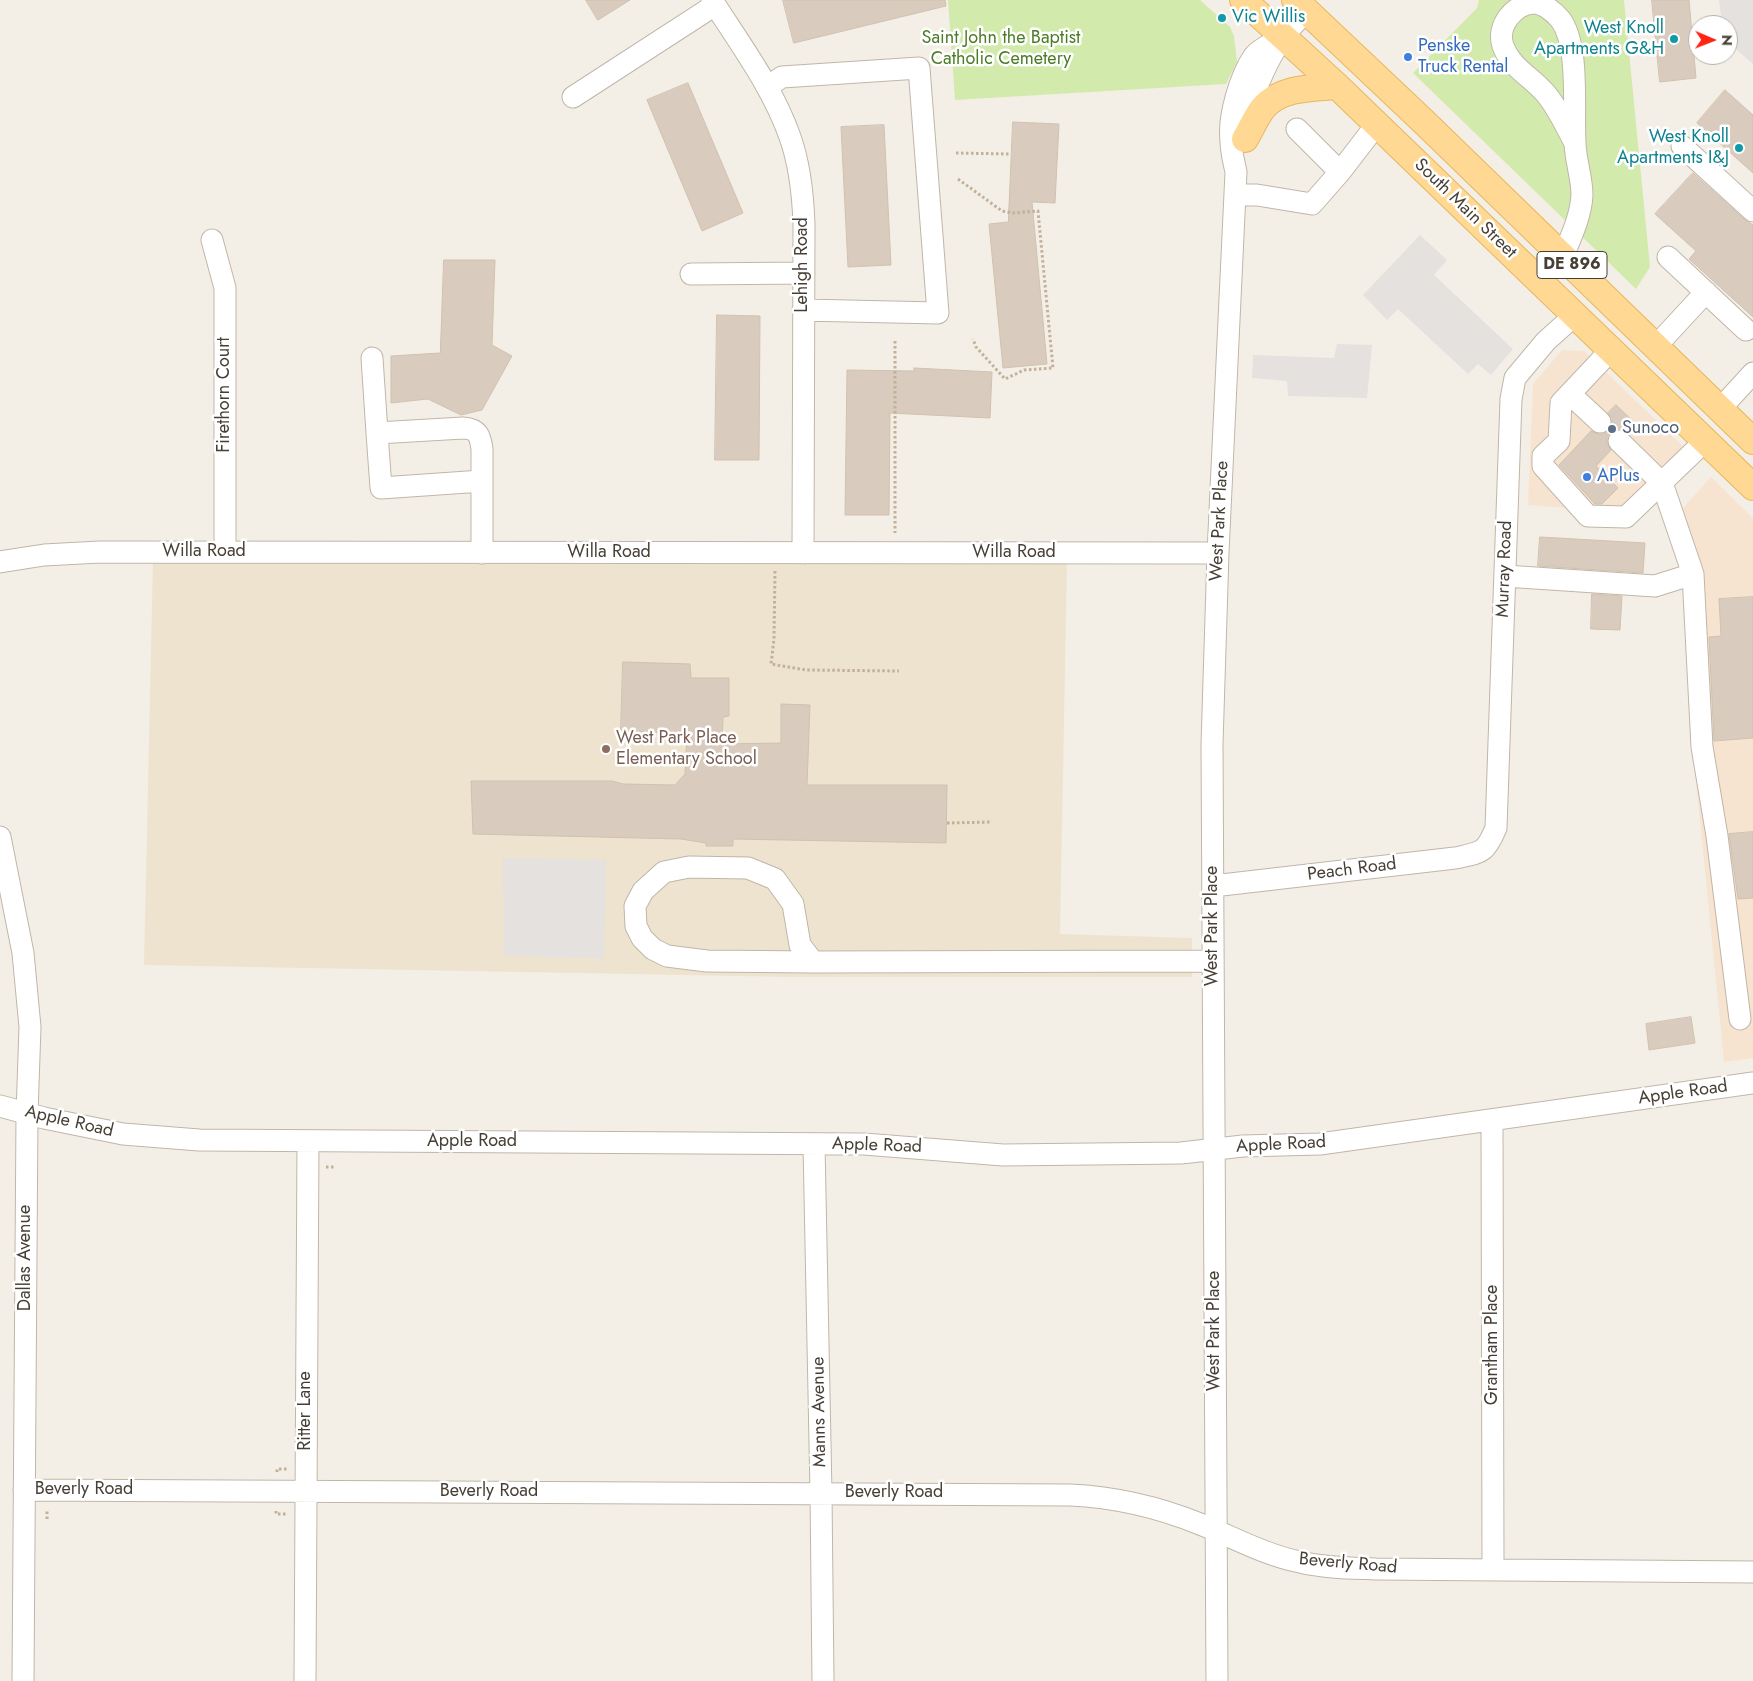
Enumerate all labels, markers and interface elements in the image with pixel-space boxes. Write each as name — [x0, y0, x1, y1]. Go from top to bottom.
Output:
place label: Vic Willis — [1232, 7, 1305, 29]
marker: Vic Willis — [1216, 12, 1228, 24]
north arrow — [1688, 15, 1738, 65]
place label: West Knoll Apartments G&H — [1534, 18, 1664, 60]
park label: Saint John the Baptist Catholic Cemetery — [922, 28, 1080, 70]
marker: West Knoll Apartments G&H — [1668, 33, 1680, 45]
text: N — [1717, 35, 1737, 46]
place label: Penske Truck Rental — [1418, 36, 1508, 78]
marker: Penske Truck Rental — [1402, 51, 1414, 63]
place label: West Knoll Apartments I&J — [1617, 127, 1729, 170]
marker: West Knoll Apartments I&J — [1733, 142, 1745, 154]
street label: South Main Street — [1409, 155, 1521, 263]
street label: Lehigh Road — [792, 217, 814, 313]
road number: DE 896 — [1537, 252, 1607, 278]
street label: Firethorn Court — [214, 337, 236, 453]
place label: Sunoco — [1622, 418, 1679, 440]
marker: Sunoco — [1606, 423, 1618, 435]
street label: West Park Place — [1206, 460, 1234, 582]
place label: APlus — [1597, 466, 1640, 488]
marker: APlus — [1581, 471, 1593, 483]
street label: Murray Road — [1493, 520, 1517, 618]
street label: Willa Road — [162, 541, 246, 563]
street label: Willa Road — [567, 542, 651, 564]
street label: Willa Road — [972, 542, 1056, 564]
place label: West Park Place Elementary School — [616, 728, 757, 771]
marker: West Park Place Elementary School — [600, 743, 612, 755]
street label: Peach Road — [1306, 854, 1398, 886]
street label: West Park Place — [1202, 866, 1224, 986]
street label: Apple Road — [1637, 1076, 1729, 1110]
street label: Apple Road — [23, 1101, 115, 1143]
street label: Apple Road — [427, 1131, 517, 1153]
street label: Apple Road — [1235, 1132, 1327, 1158]
street label: Apple Road — [832, 1134, 922, 1158]
street label: Dallas Avenue — [15, 1205, 37, 1311]
street label: West Park Place — [1204, 1271, 1226, 1391]
street label: Grantham Place — [1482, 1285, 1504, 1405]
street label: Manns Avenue — [808, 1356, 832, 1468]
street label: Ritter Lane — [295, 1371, 317, 1451]
street label: Beverly Road — [35, 1479, 133, 1501]
street label: Beverly Road — [440, 1481, 538, 1503]
street label: Beverly Road — [845, 1482, 943, 1504]
street label: Beverly Road — [1298, 1549, 1398, 1579]

